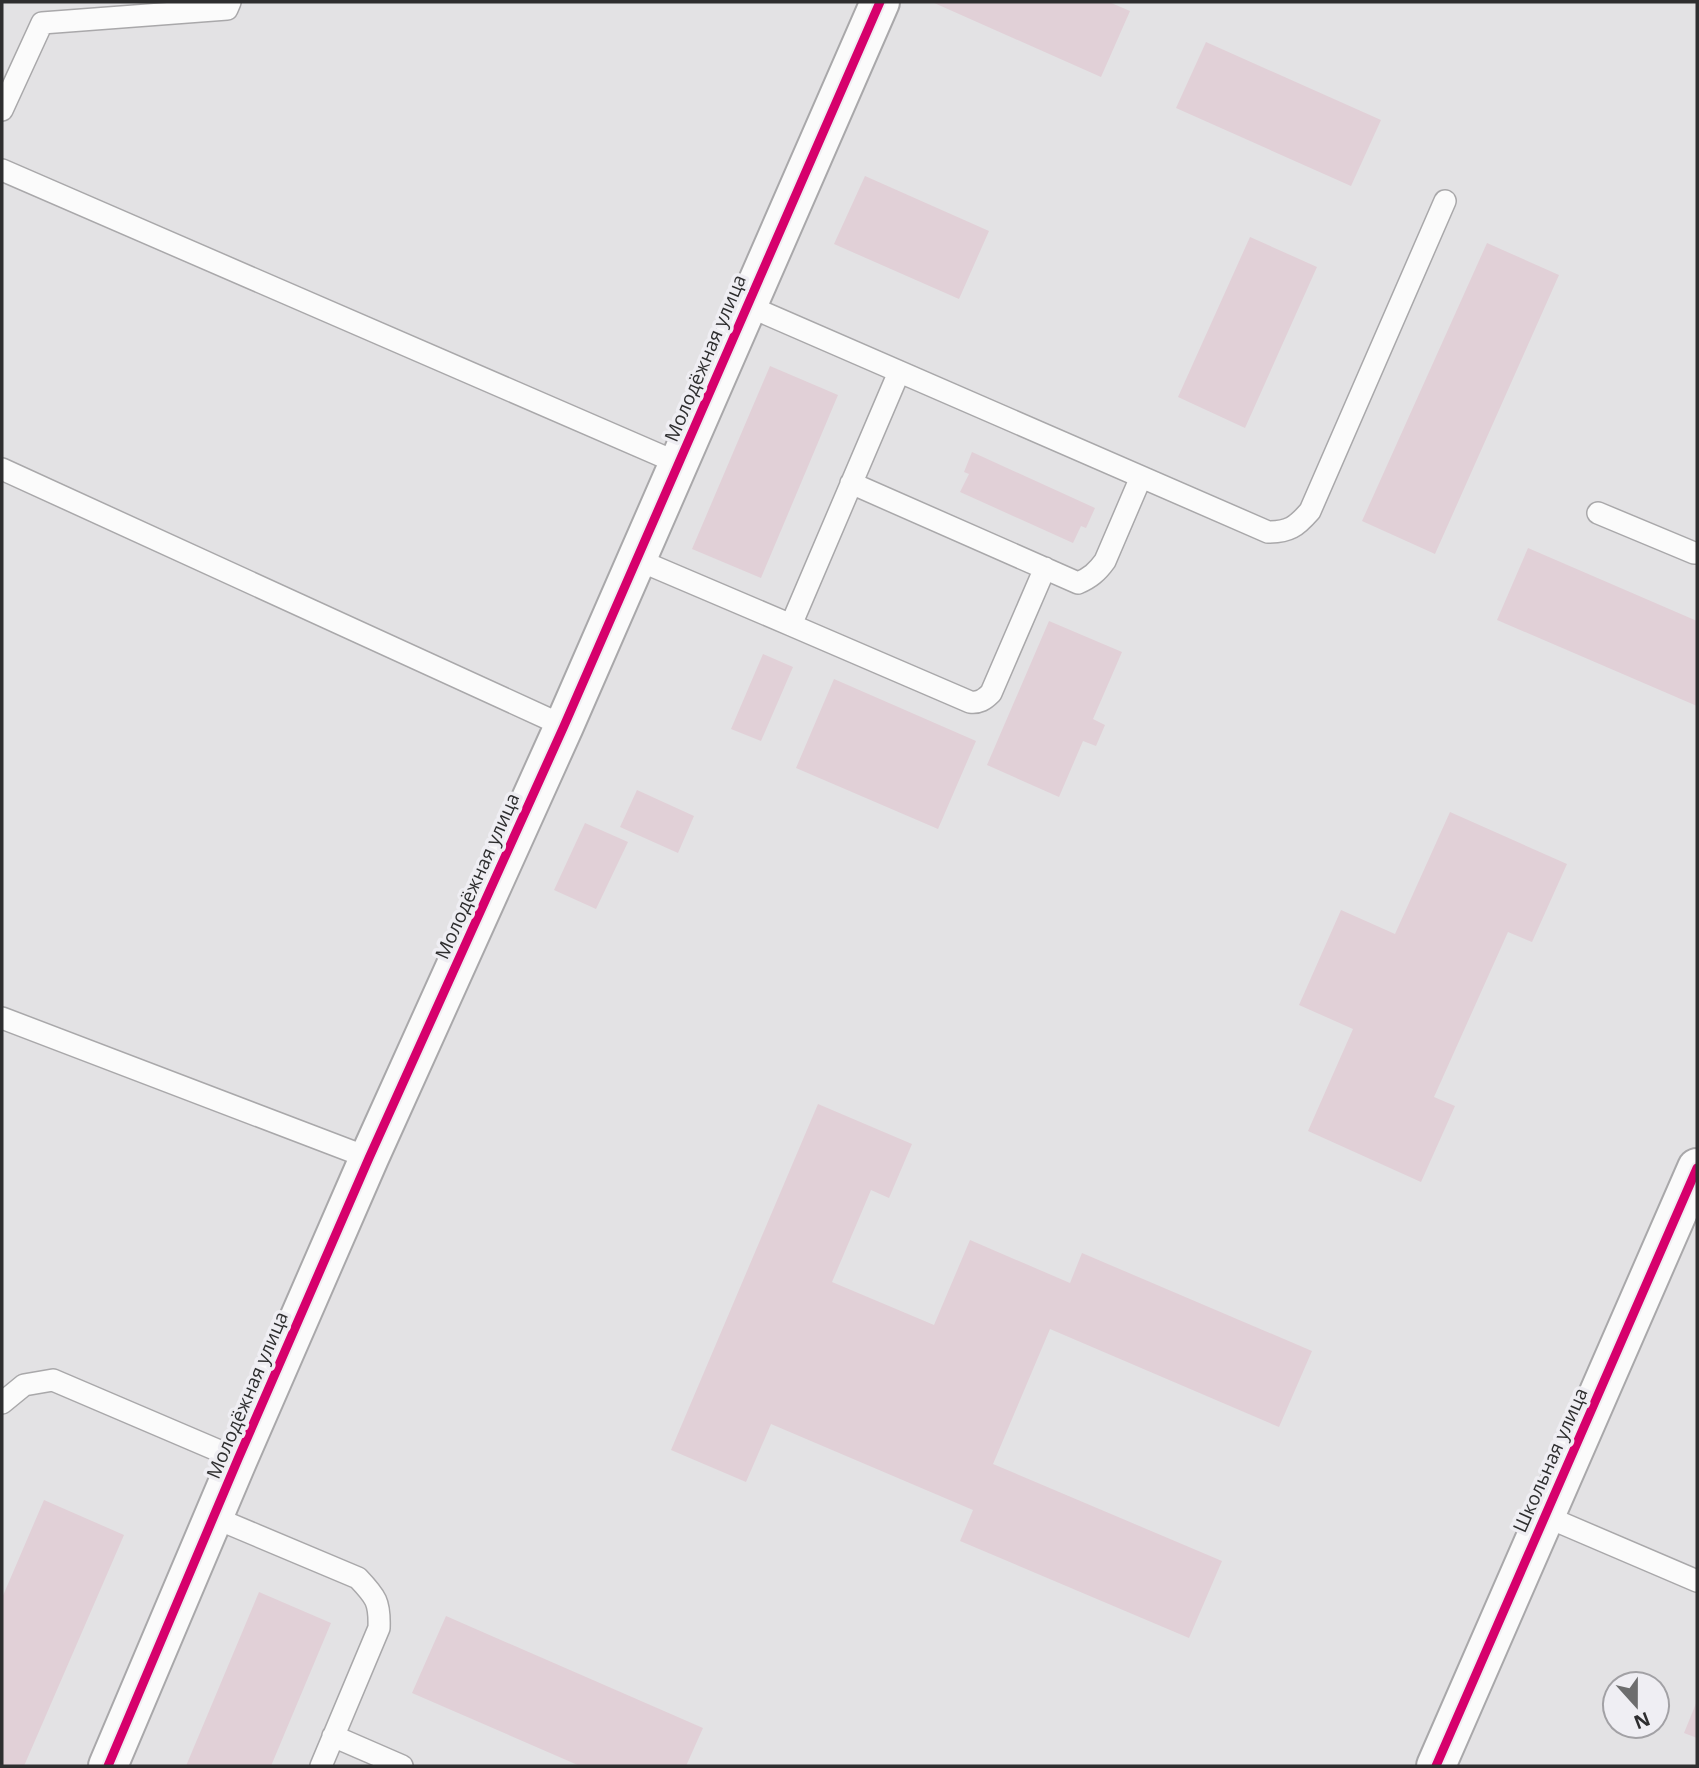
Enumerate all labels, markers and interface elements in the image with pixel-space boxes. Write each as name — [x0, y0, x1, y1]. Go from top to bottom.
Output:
street label: Молодёжная улица — [658, 270, 752, 446]
street label: Молодёжная улица — [429, 789, 525, 963]
street label: Молодёжная улица — [200, 1307, 294, 1483]
street label: Школьная улица — [1506, 1384, 1594, 1536]
north arrow — [1601, 1670, 1671, 1740]
text: N — [1630, 1706, 1654, 1736]

